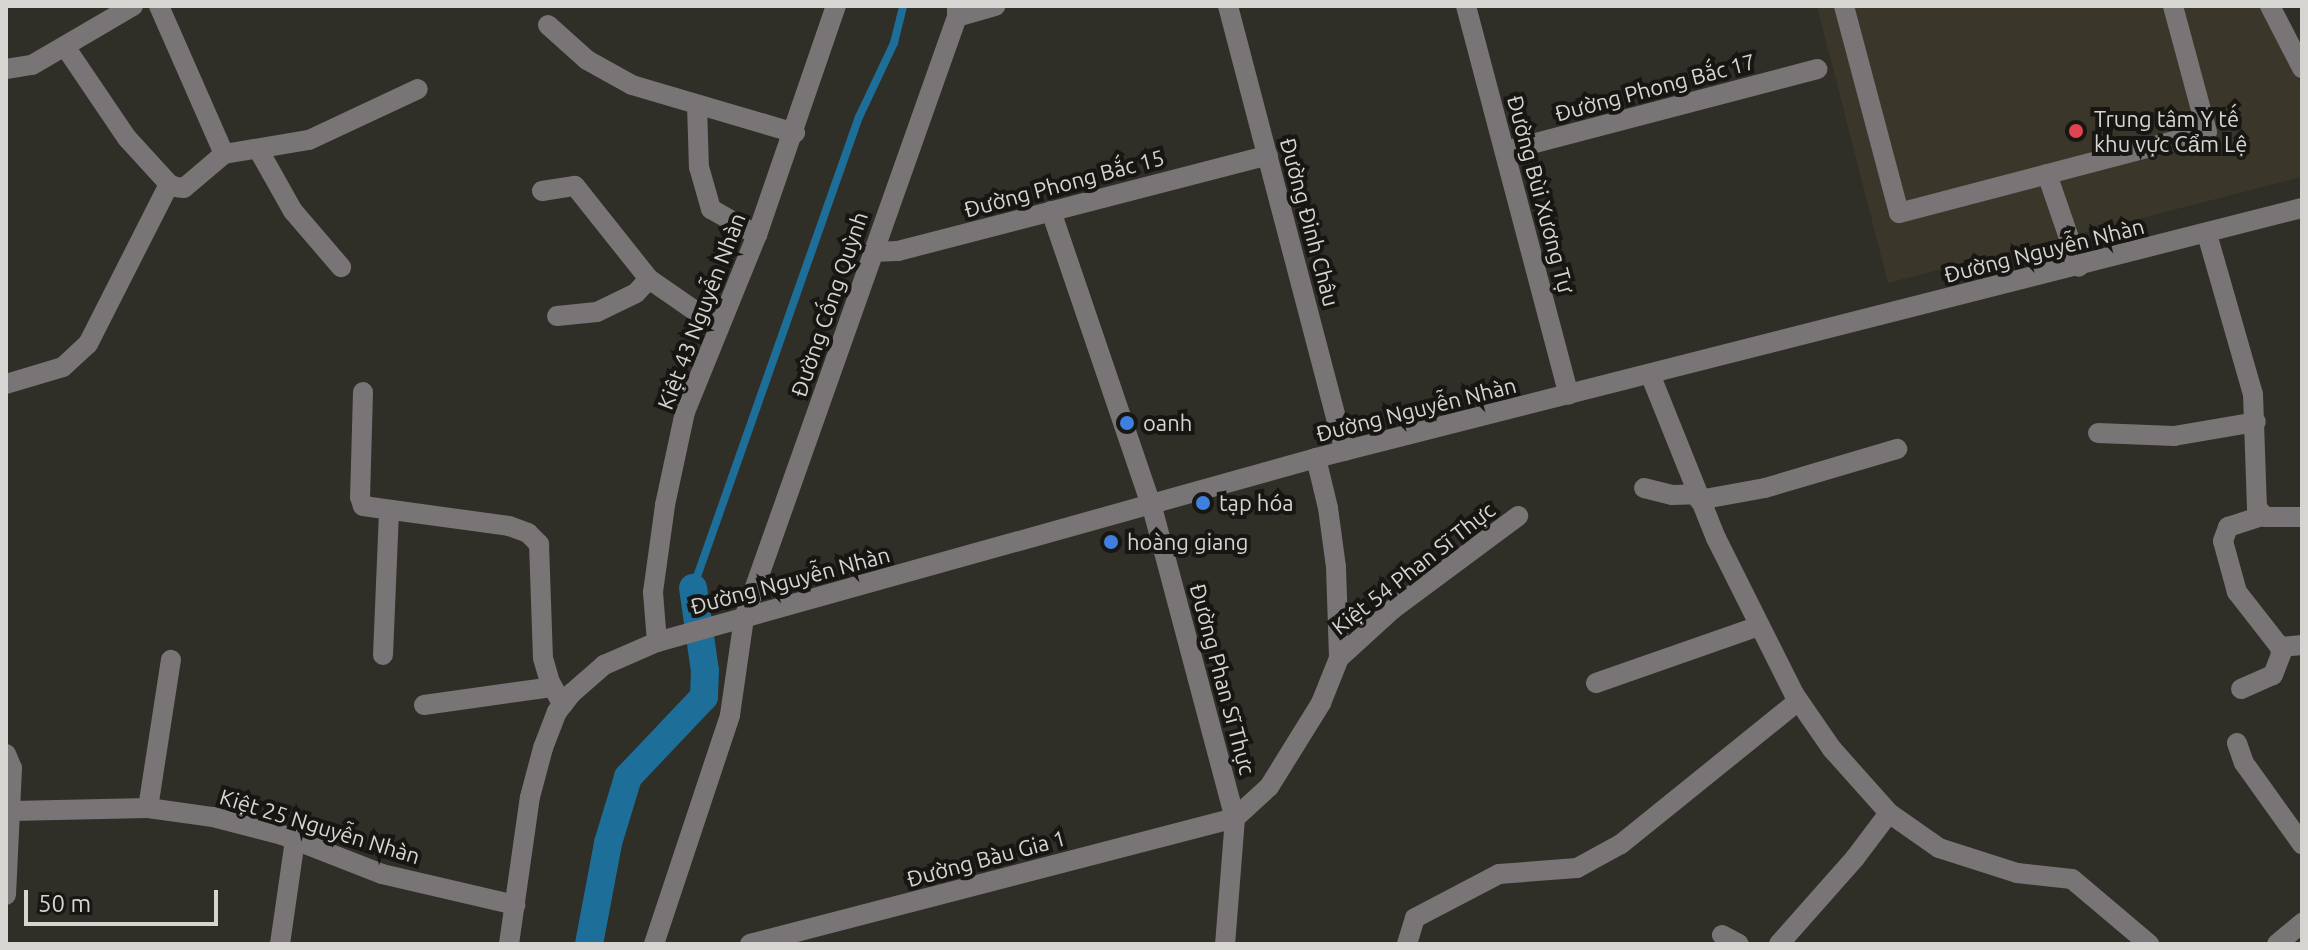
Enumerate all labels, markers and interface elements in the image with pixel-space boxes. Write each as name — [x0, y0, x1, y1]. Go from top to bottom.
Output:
street label: Đường Phong Bắc 17 — [1552, 48, 1758, 126]
street label: Đường Bùi Xương Tự — [1502, 92, 1580, 296]
place label: Trung tâm Y tế khu vực Cẩm Lệ — [2094, 105, 2247, 156]
marker: Trung tâm Y tế khu vực Cẩm Lệ — [2065, 120, 2087, 142]
street label: Đường Đinh Châu — [1275, 135, 1345, 309]
street label: Đường Phong Bắc 15 — [961, 144, 1167, 222]
street label: Đường Cống Quỳnh — [785, 208, 873, 400]
street label: Kiệt 43 Nguyễn Nhàn — [651, 209, 751, 413]
street label: Đường Nguyễn Nhàn — [1941, 212, 2147, 288]
street label: Đường Nguyễn Nhàn — [1313, 371, 1519, 447]
place label: oanh — [1143, 410, 1192, 436]
marker: oanh — [1118, 414, 1136, 432]
place label: tạp hóa — [1219, 490, 1294, 516]
marker: tạp hóa — [1194, 494, 1212, 512]
street label: Kiệt 54 Phan Sĩ Thực — [1326, 496, 1500, 640]
place label: hoàng giang — [1127, 529, 1249, 555]
marker: hoàng giang — [1102, 533, 1120, 551]
street label: Đường Nguyễn Nhàn — [687, 541, 893, 619]
street label: Đường Phan Sĩ Thực — [1185, 581, 1261, 777]
street label: Kiệt 25 Nguyễn Nhàn — [217, 783, 423, 869]
street label: Đường Bàu Gia 1 — [904, 824, 1068, 892]
scale bar — [28, 874, 222, 924]
text: 50 m — [38, 890, 91, 917]

